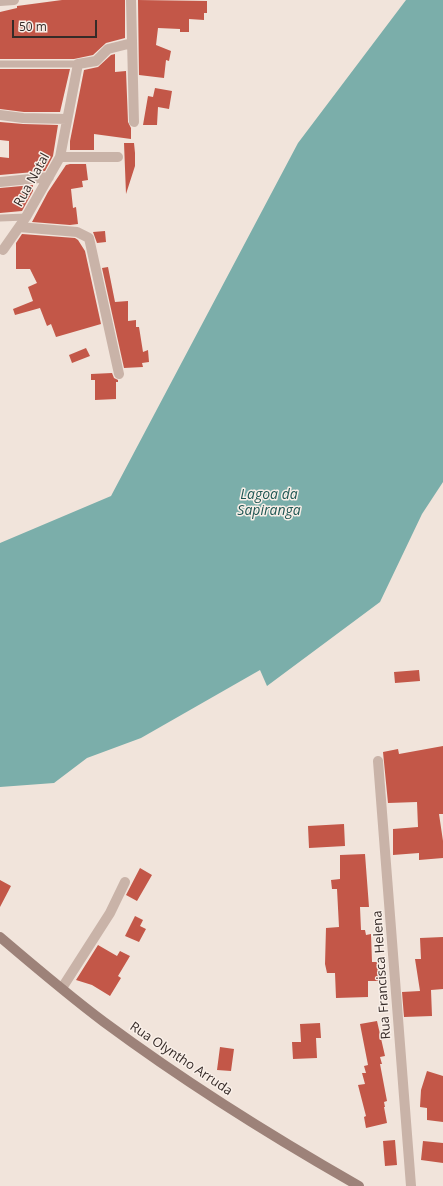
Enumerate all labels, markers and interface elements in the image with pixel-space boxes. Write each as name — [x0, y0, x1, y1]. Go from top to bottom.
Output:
scale bar — [14, 12, 99, 38]
text: 50 m — [19, 18, 47, 35]
street label: Rua Natal — [11, 151, 53, 209]
water label: Lagoa da Sapiranga — [237, 487, 301, 520]
street label: Rua Francisca Helena — [370, 910, 394, 1040]
street label: Rua Olyntho Arruda — [127, 1019, 235, 1099]

